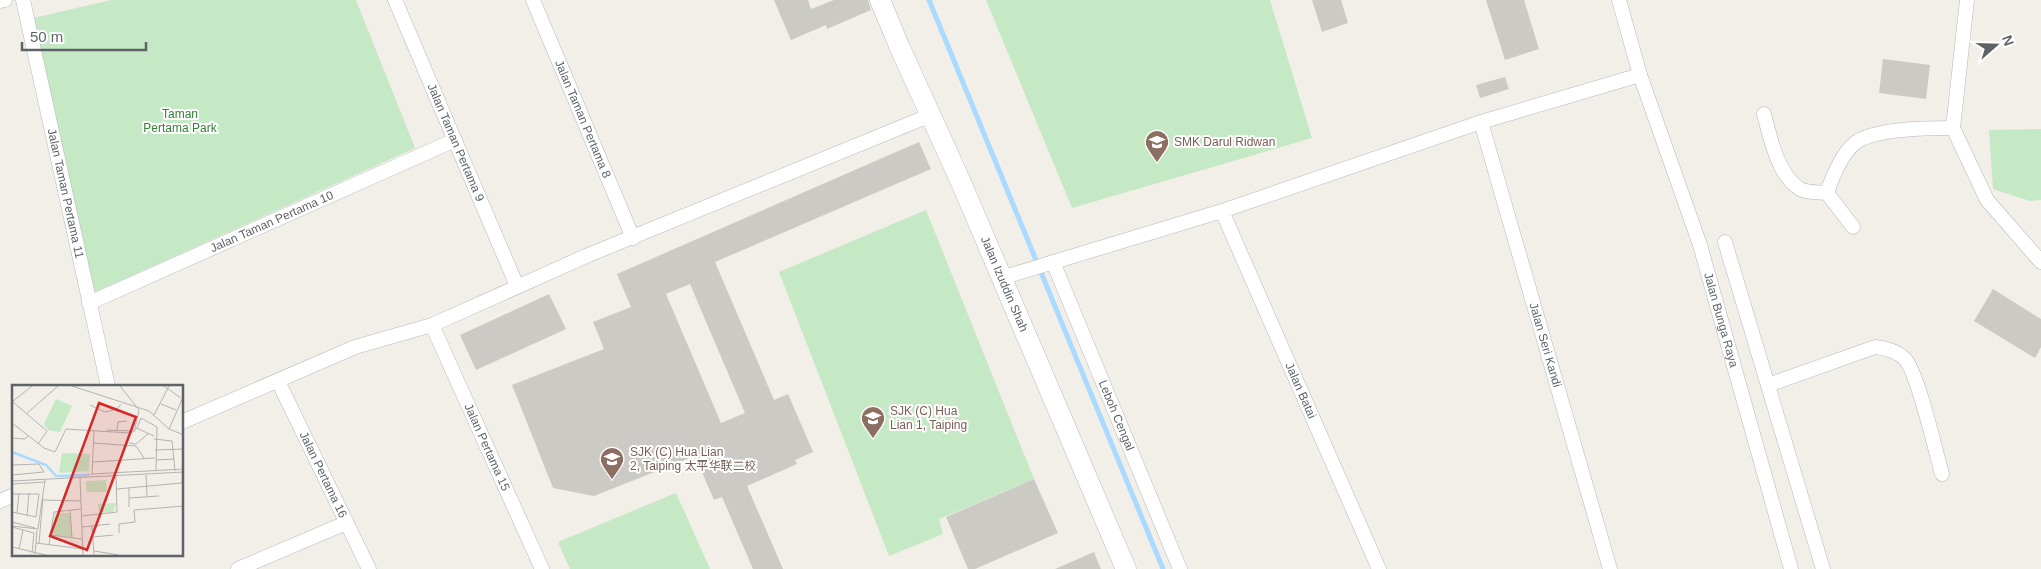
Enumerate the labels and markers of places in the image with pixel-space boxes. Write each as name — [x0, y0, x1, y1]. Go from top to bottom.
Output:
school or university icon: SMK Darul Ridwan — [1144, 129, 1170, 163]
place label: SMK Darul Ridwan — [1174, 135, 1275, 149]
place label: SJK (C) Hua Lian 1, Taiping — [890, 404, 967, 432]
school or university icon: SJK (C) Hua Lian 1, Taiping — [860, 405, 886, 439]
place label: SJK (C) Hua Lian 2, Taiping 太平华联二校 — [630, 445, 757, 473]
school or university icon: SJK (C) Hua Lian 2, Taiping 太平华联二校 — [599, 446, 625, 480]

